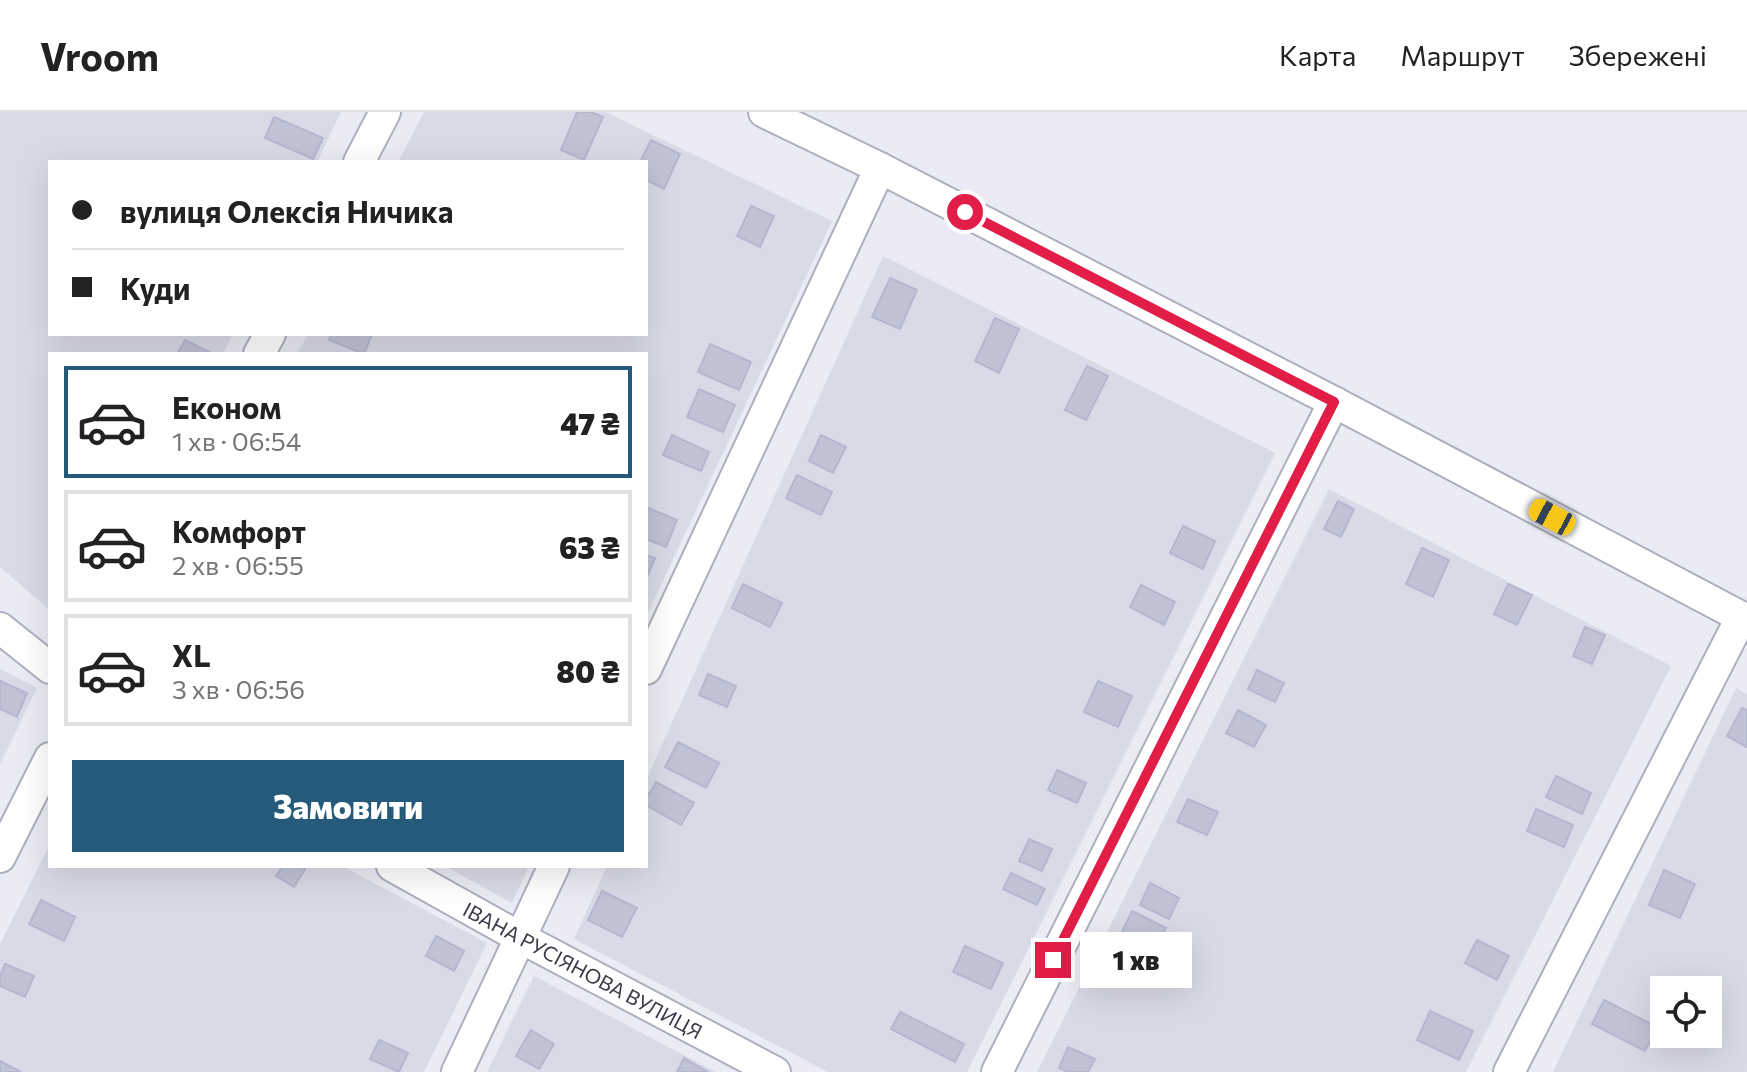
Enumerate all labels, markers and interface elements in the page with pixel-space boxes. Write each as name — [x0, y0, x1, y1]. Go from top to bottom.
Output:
text: Vroom — [40, 32, 159, 79]
text: Карта — [1279, 38, 1356, 72]
text: Маршрут — [1400, 38, 1525, 72]
text: Збережені — [1569, 38, 1707, 72]
text: вулиця Олексія Ничика — [120, 192, 453, 229]
route start — [947, 194, 983, 230]
text: Куди — [120, 269, 191, 306]
icon: car — [76, 386, 148, 458]
text: Економ — [172, 388, 281, 425]
text: 47 ₴ — [560, 404, 620, 441]
text: 1 хв · 06:54 — [172, 425, 301, 456]
car — [1525, 495, 1579, 539]
icon: car — [76, 510, 148, 582]
text: Комфорт — [172, 512, 306, 549]
text: 63 ₴ — [559, 528, 620, 565]
text: 2 хв · 06:55 — [172, 549, 304, 580]
icon: car — [76, 634, 148, 706]
text: XL — [172, 636, 211, 673]
text: 80 ₴ — [556, 652, 620, 689]
text: 3 хв · 06:56 — [172, 673, 305, 704]
button: Замовити — [72, 760, 624, 852]
street label: ІВАНА РУСІЯНОВА ВУЛИЦЯ — [459, 897, 707, 1043]
callout: 1 хв — [1081, 932, 1193, 988]
route end — [1035, 942, 1071, 978]
text: 1 хв — [1113, 944, 1159, 975]
map controls — [1650, 976, 1722, 1048]
button: locate — [1650, 976, 1722, 1048]

